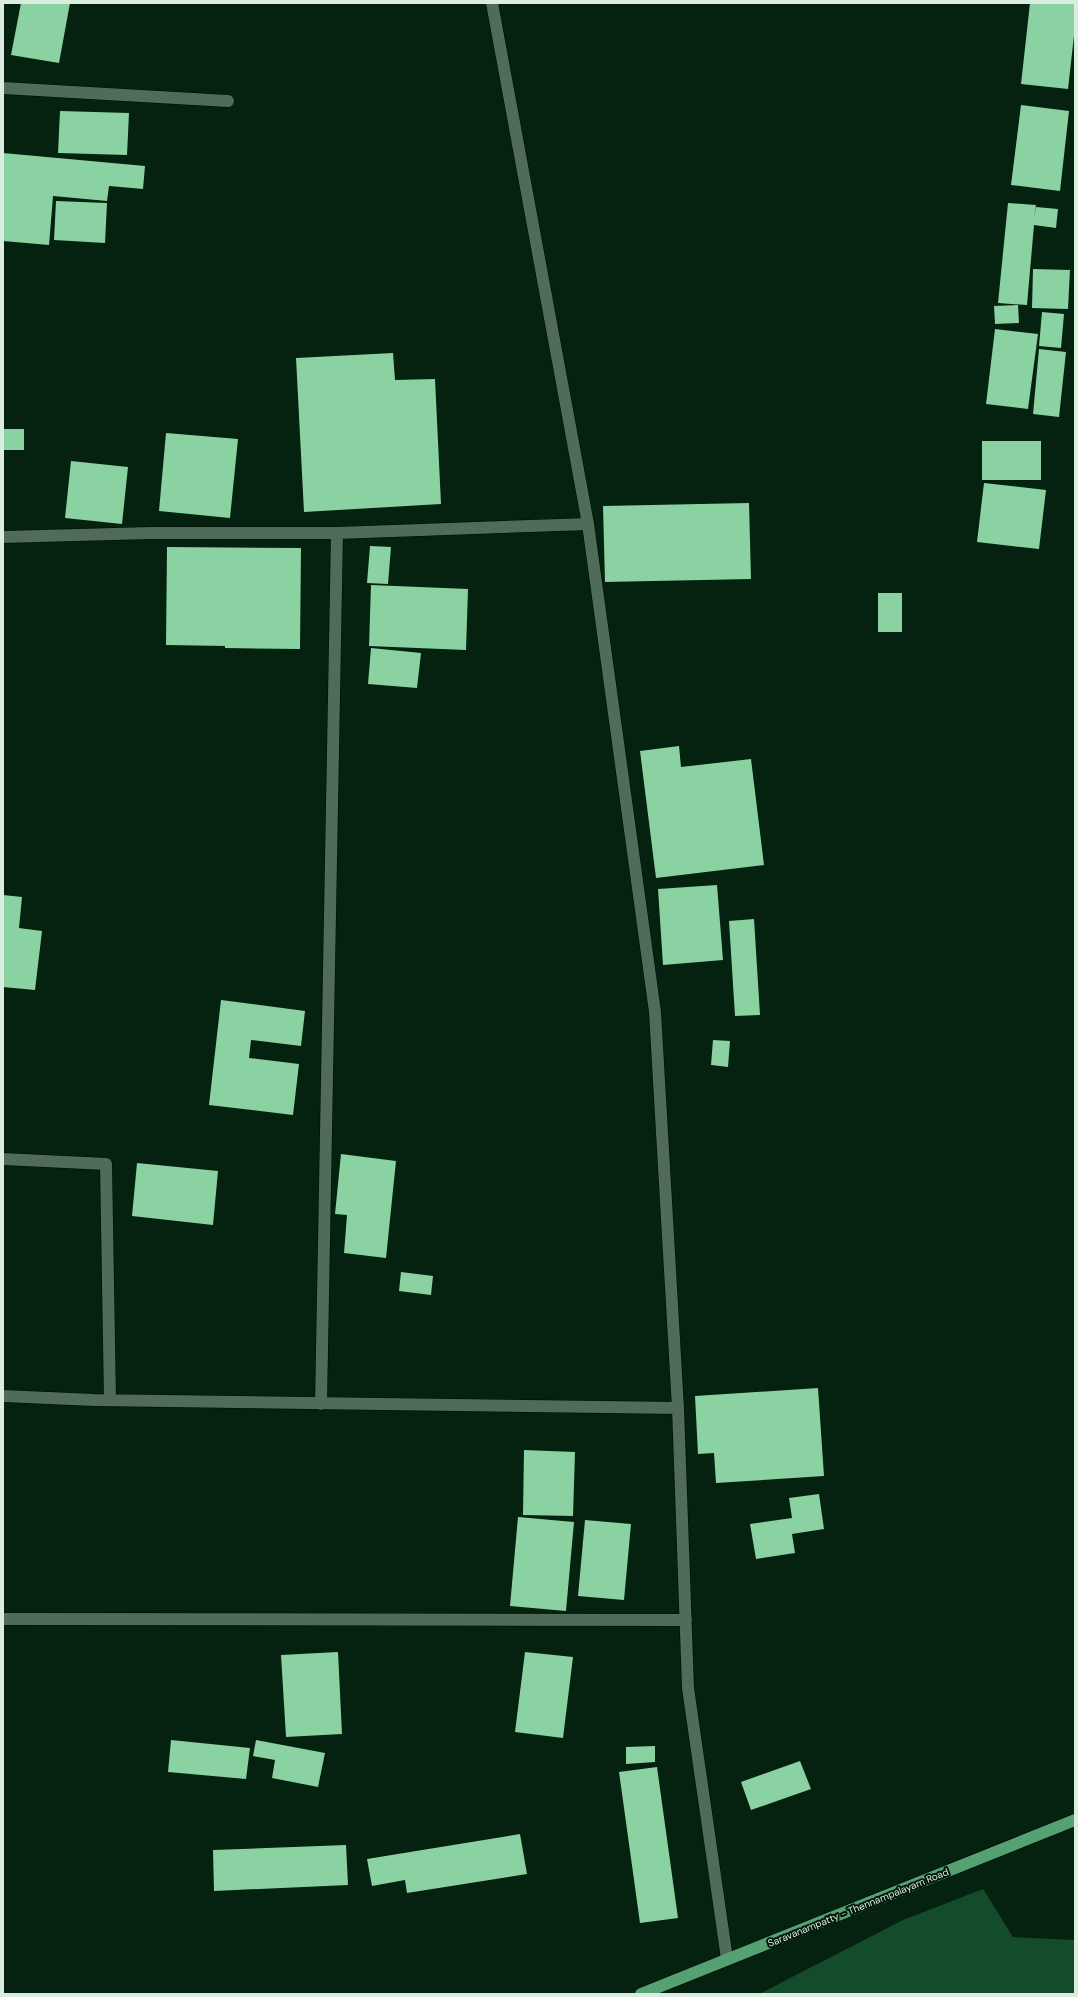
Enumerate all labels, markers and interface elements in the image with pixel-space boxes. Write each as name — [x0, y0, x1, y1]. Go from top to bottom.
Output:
street label: Saravanampatty - Thennampalayam Road — [766, 1865, 951, 1950]

